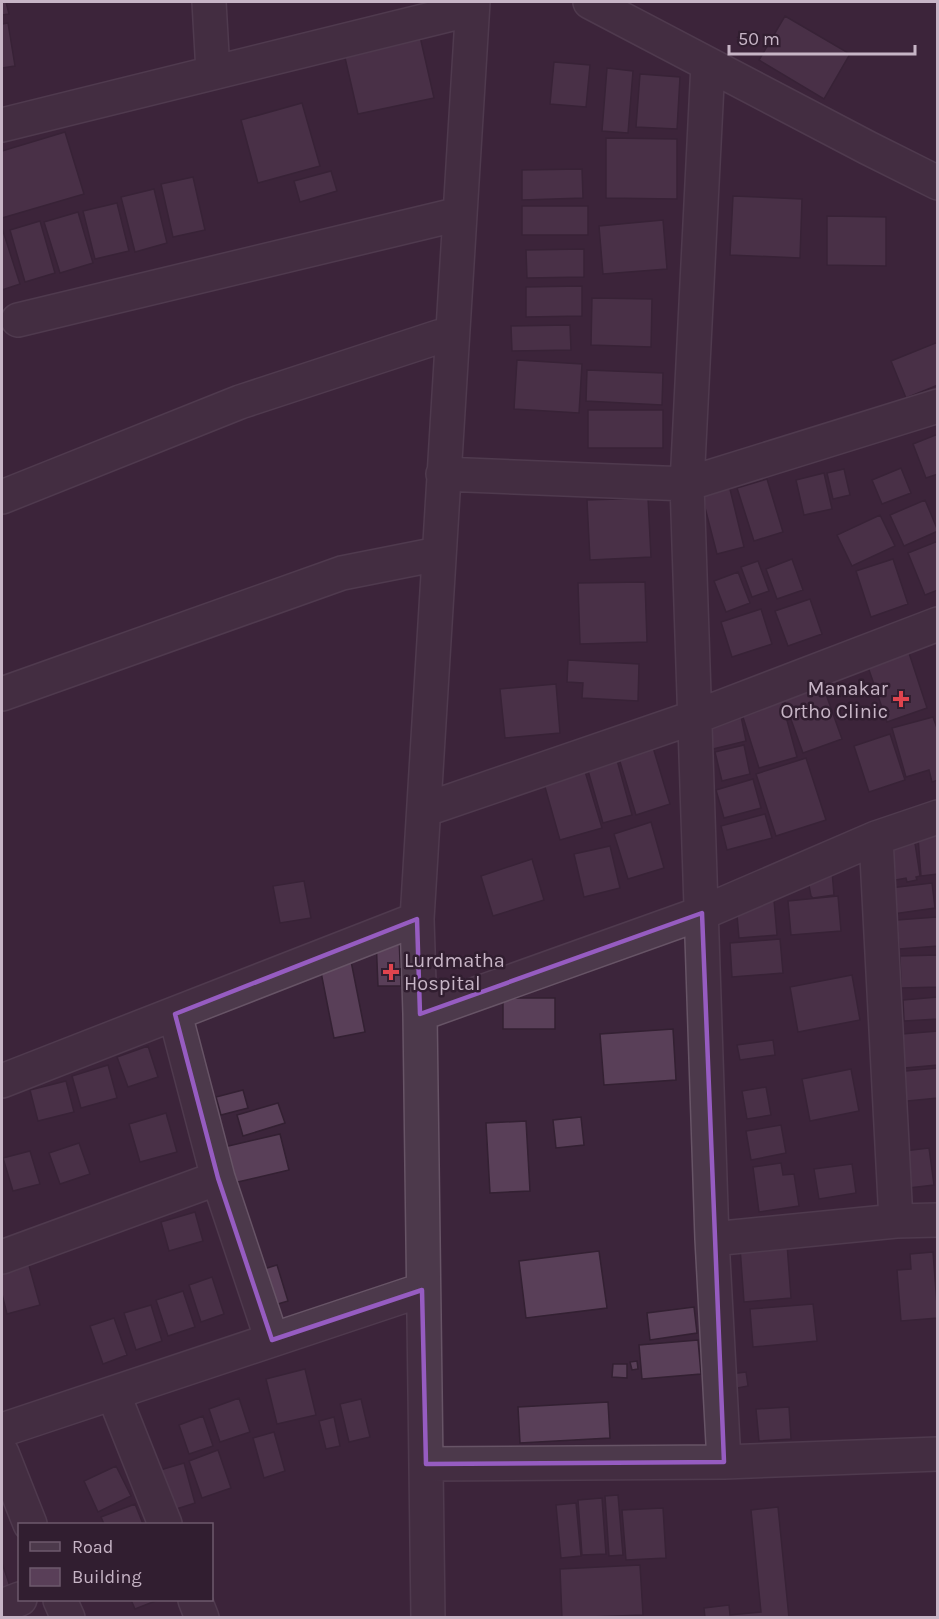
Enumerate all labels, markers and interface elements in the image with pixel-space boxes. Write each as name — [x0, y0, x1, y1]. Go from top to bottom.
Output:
scale bar — [729, 18, 915, 56]
text: 50 m — [738, 28, 780, 50]
place label: Manakar Ortho Clinic — [780, 677, 889, 723]
marker: Manakar Ortho Clinic — [892, 690, 910, 708]
place label: Lurdmatha Hospital — [404, 949, 505, 995]
marker: Lurdmatha Hospital — [382, 963, 400, 981]
legend — [18, 1523, 213, 1601]
text: Road — [72, 1536, 113, 1558]
text: Building — [72, 1566, 142, 1588]

